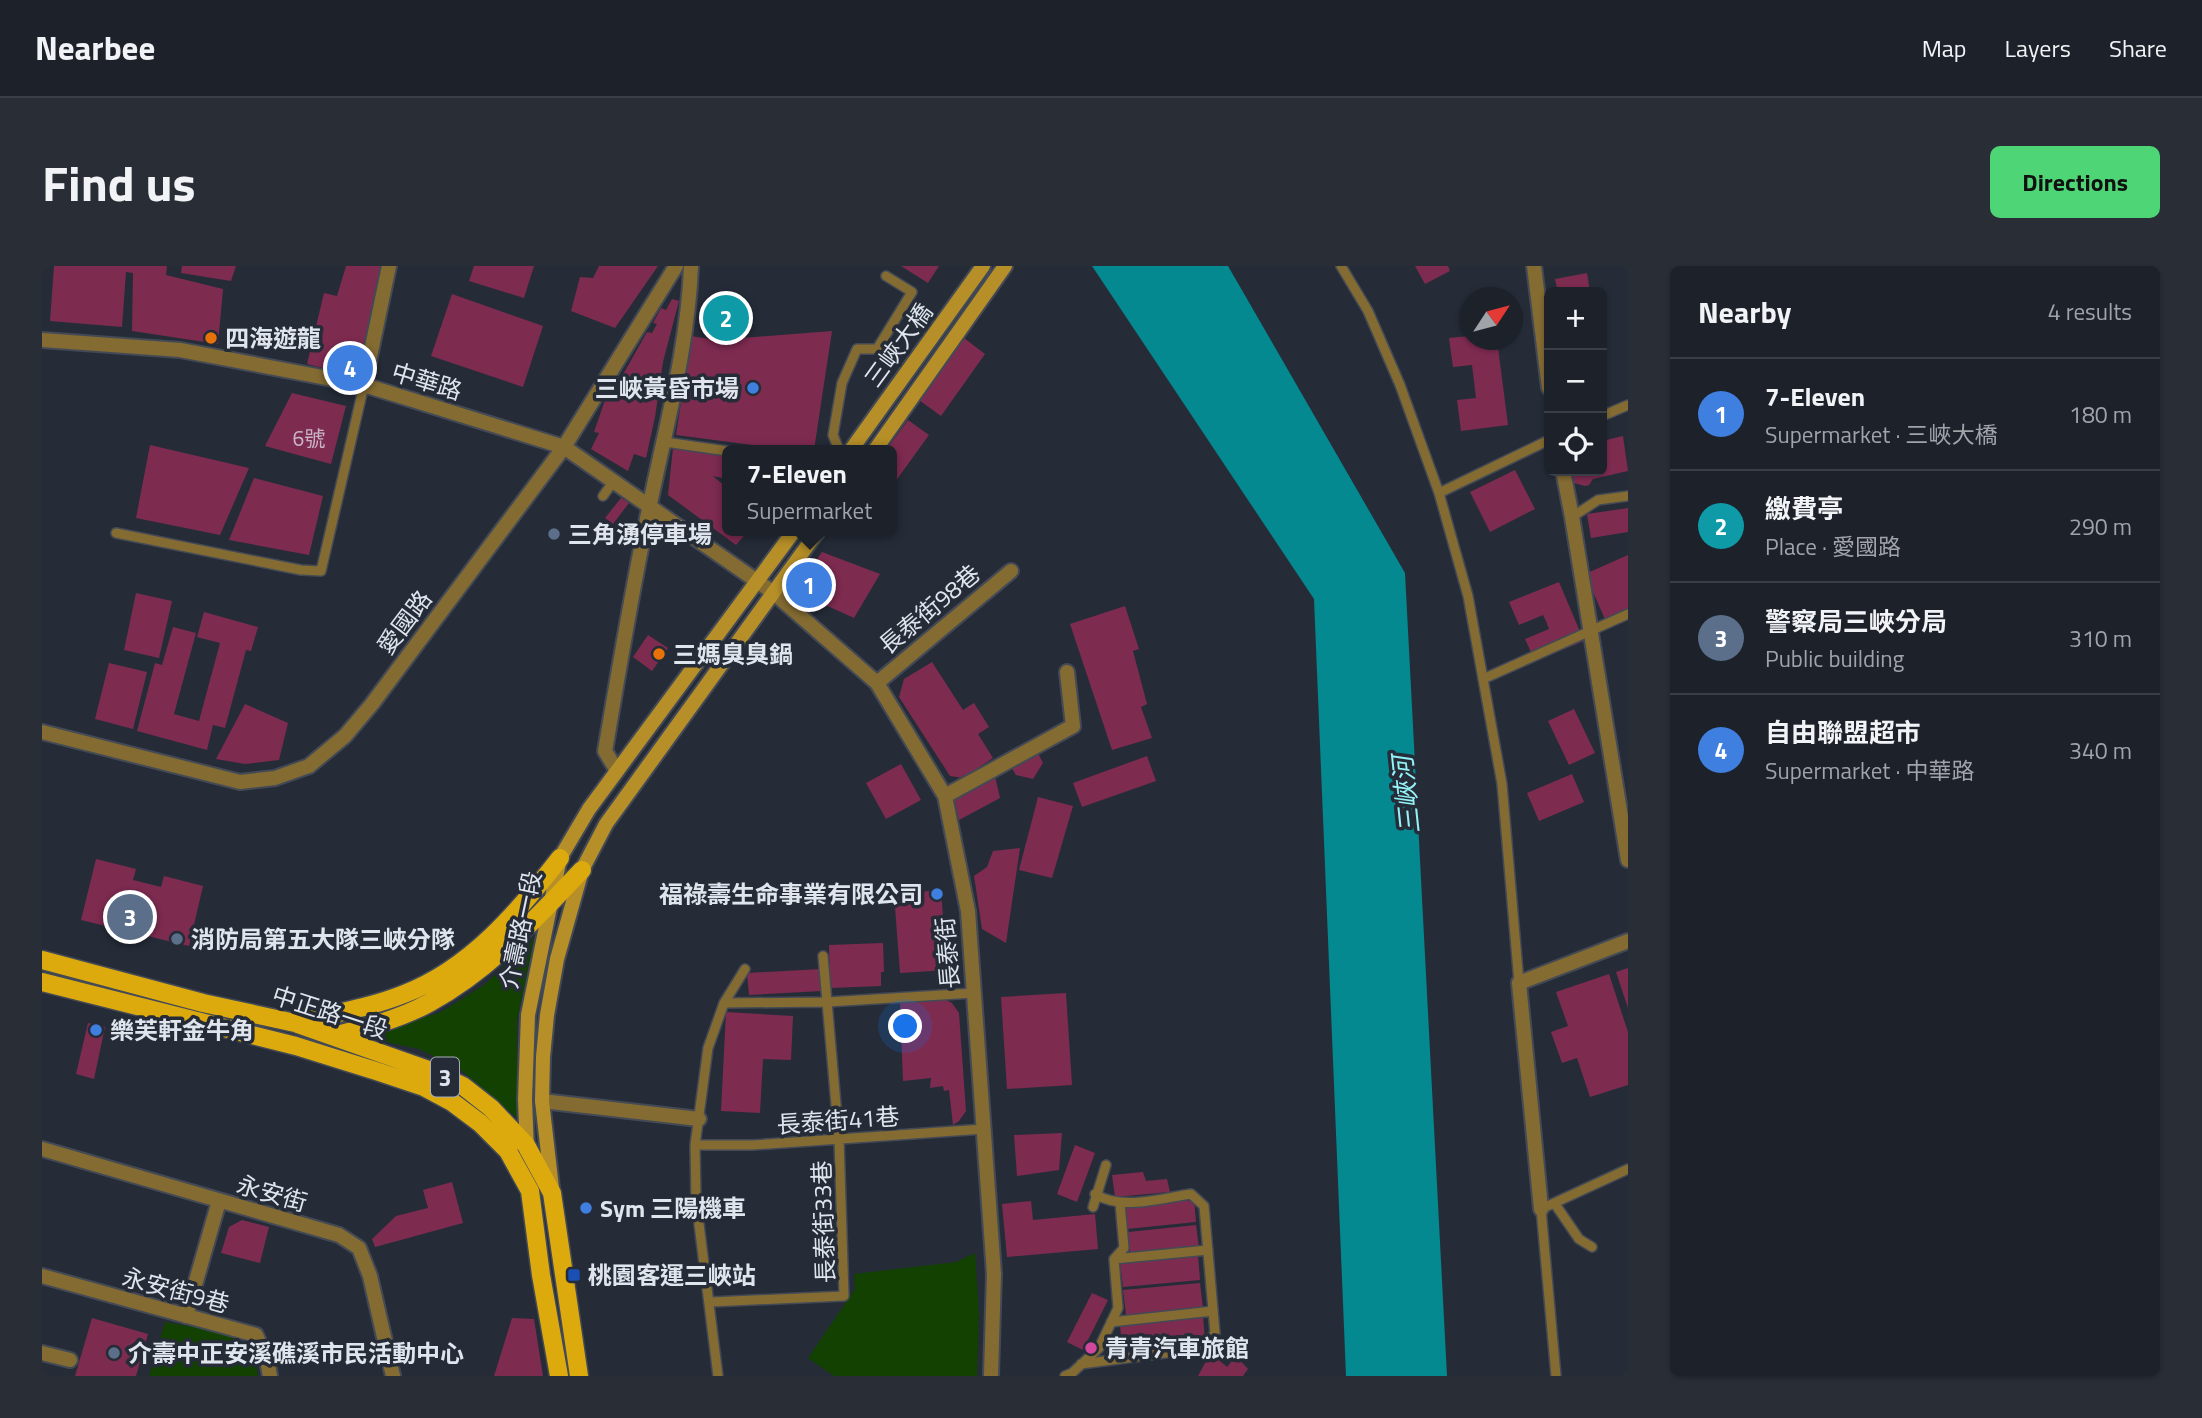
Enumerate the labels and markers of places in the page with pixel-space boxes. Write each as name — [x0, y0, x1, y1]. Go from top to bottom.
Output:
pin: 2 — [703, 292, 749, 344]
place label: 四海遊龍 — [225, 320, 321, 356]
marker: 四海遊龍 — [203, 330, 219, 346]
pin: 4 — [327, 342, 373, 394]
place label: 三峽黃昏市場 — [595, 370, 739, 406]
marker: 三峽黃昏市場 — [745, 380, 761, 396]
place label: 三角湧停車場 — [568, 516, 712, 552]
marker: 三角湧停車場 — [546, 526, 562, 542]
pin: 1 — [786, 559, 832, 611]
place label: 三媽臭臭鍋 — [673, 636, 793, 672]
marker: 三媽臭臭鍋 — [651, 646, 667, 662]
place label: 福祿壽生命事業有限公司 — [659, 876, 923, 912]
marker: 福祿壽生命事業有限公司 — [929, 886, 945, 902]
pin: 3 — [107, 891, 153, 943]
place label: 消防局第五大隊三峽分隊 — [191, 921, 455, 957]
marker: 消防局第五大隊三峽分隊 — [169, 931, 185, 947]
place label: 樂芙軒金牛角 — [110, 1012, 254, 1048]
marker: 樂芙軒金牛角 — [88, 1022, 104, 1038]
place label: Sym 三陽機車 — [600, 1190, 746, 1226]
marker: Sym 三陽機車 — [578, 1200, 594, 1216]
place label: 桃園客運三峽站 — [588, 1257, 756, 1293]
marker: 桃園客運三峽站 — [566, 1267, 582, 1283]
place label: 青青汽車旅館 — [1105, 1330, 1249, 1366]
place label: 介壽中正安溪礁溪市民活動中心 — [128, 1335, 464, 1371]
marker: 青青汽車旅館 — [1083, 1340, 1099, 1356]
marker: 介壽中正安溪礁溪市民活動中心 — [106, 1345, 122, 1361]

